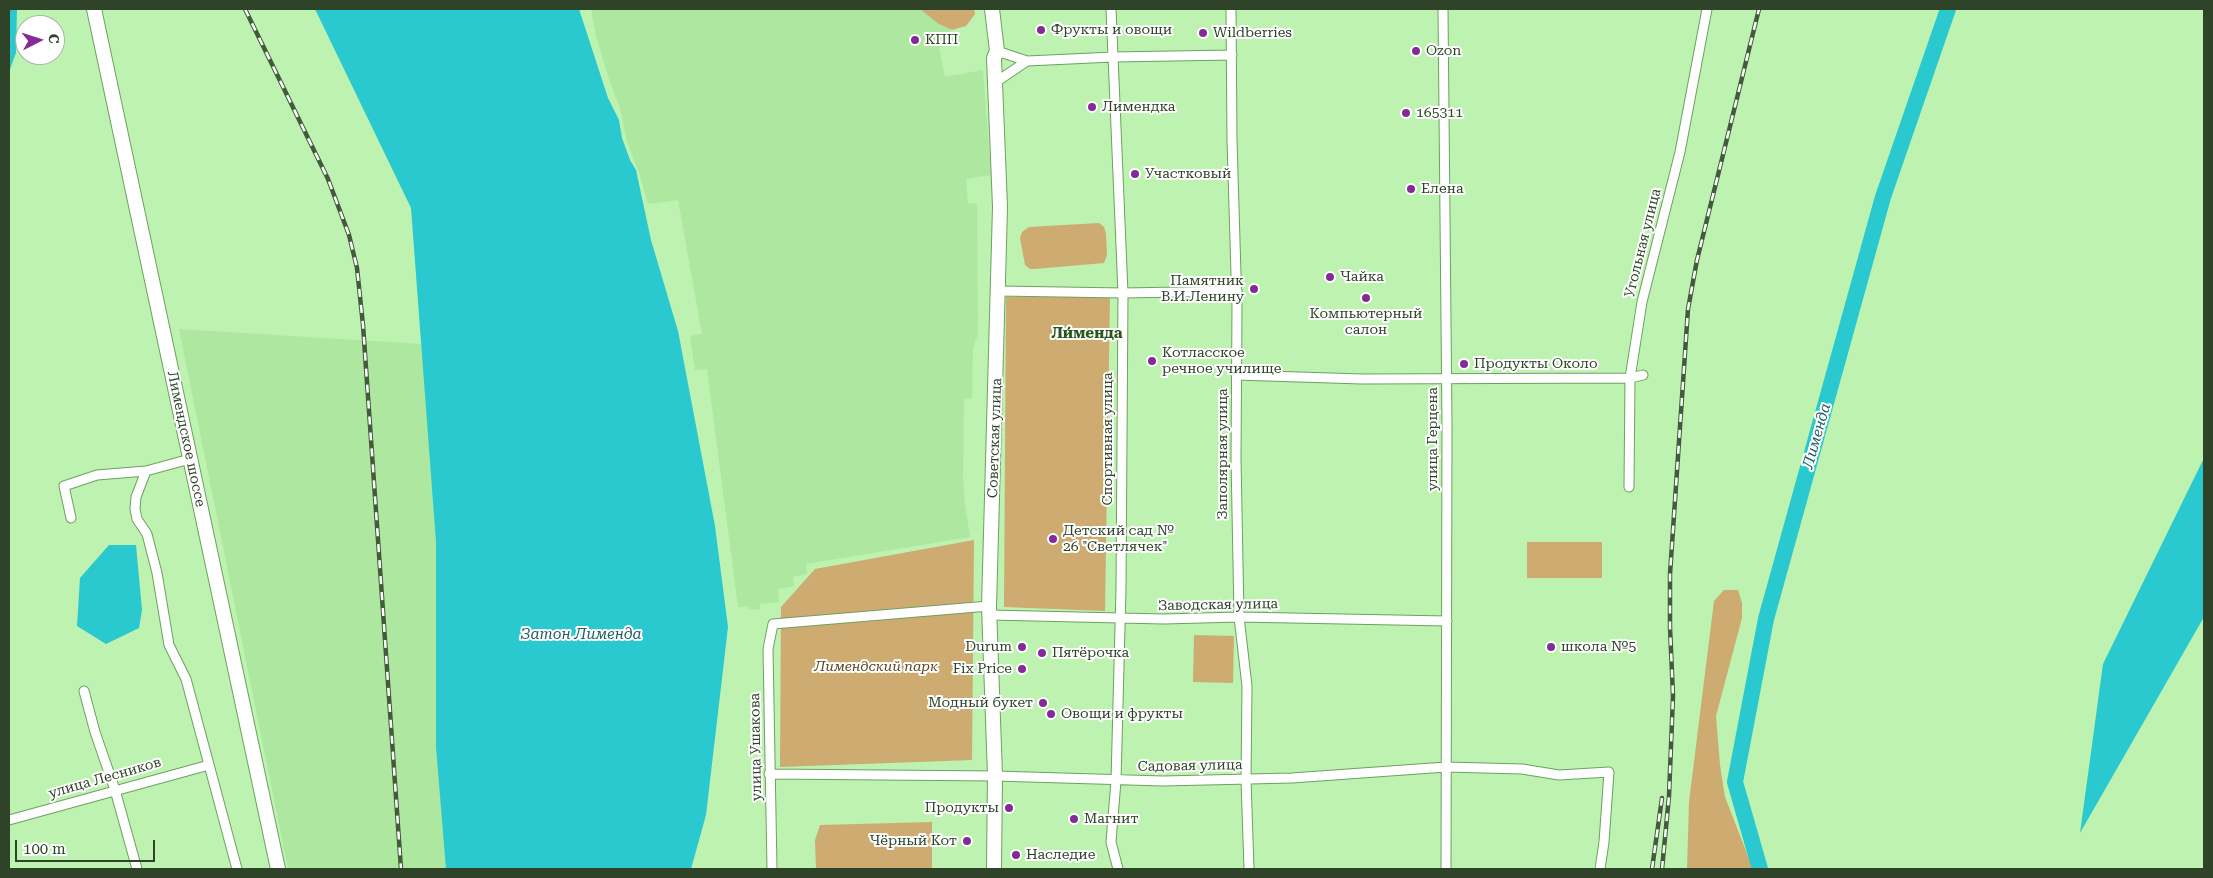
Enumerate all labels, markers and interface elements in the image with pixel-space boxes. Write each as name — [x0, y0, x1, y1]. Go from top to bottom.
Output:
north arrow — [15, 15, 65, 65]
place label: Фрукты и овощи — [1051, 22, 1172, 38]
marker: Фрукты и овощи — [1035, 24, 1047, 36]
place label: Wildberries — [1213, 25, 1292, 41]
marker: Wildberries — [1197, 27, 1209, 39]
place label: КПП — [925, 32, 958, 48]
text: С — [46, 33, 62, 44]
marker: КПП — [909, 34, 921, 46]
place label: Ozon — [1426, 43, 1461, 59]
marker: Ozon — [1410, 45, 1422, 57]
place label: Лимендка — [1102, 99, 1175, 115]
marker: Лимендка — [1086, 101, 1098, 113]
place label: 165311 — [1416, 105, 1463, 121]
marker: 165311 — [1400, 107, 1412, 119]
place label: Участковый — [1145, 166, 1231, 182]
marker: Участковый — [1129, 168, 1141, 180]
place label: Елена — [1421, 181, 1463, 197]
marker: Елена — [1405, 183, 1417, 195]
street label: Угольная улица — [1621, 187, 1665, 299]
place label: Чайка — [1340, 269, 1384, 285]
marker: Чайка — [1324, 271, 1336, 283]
place label: Памятник В.И.Ленину — [1161, 273, 1244, 306]
marker: Памятник В.И.Ленину — [1248, 283, 1260, 295]
marker: Компьютерный салон — [1360, 292, 1372, 304]
place label: Компьютерный салон — [1310, 306, 1422, 338]
district label: Ли́менда — [1051, 325, 1123, 343]
place label: Котласское речное училище — [1162, 345, 1281, 378]
marker: Котласское речное училище — [1146, 355, 1158, 367]
place label: Продукты Около — [1474, 356, 1597, 372]
marker: Продукты Около — [1458, 358, 1470, 370]
street label: Лимендское шоссе — [163, 370, 209, 508]
street label: Спортивная улица — [1100, 373, 1116, 505]
street label: Советская улица — [985, 378, 1005, 498]
street label: улица Герцена — [1425, 387, 1441, 491]
street label: Заполярная улица — [1215, 388, 1231, 520]
water label: Лименда — [1799, 401, 1835, 471]
place label: Детский сад № 26 "Светлячек" — [1063, 523, 1174, 556]
marker: Детский сад № 26 "Светлячек" — [1047, 533, 1059, 545]
street label: Заводская улица — [1158, 596, 1278, 614]
water label: Затон Лименда — [520, 626, 642, 644]
place label: Durum — [965, 639, 1012, 655]
place label: школа №5 — [1561, 639, 1636, 655]
marker: Durum — [1016, 641, 1028, 653]
marker: школа №5 — [1545, 641, 1557, 653]
place label: Пятёрочка — [1052, 645, 1129, 661]
marker: Пятёрочка — [1036, 647, 1048, 659]
park label: Лимендский парк — [814, 659, 938, 675]
place label: Fix Price — [953, 661, 1012, 677]
marker: Fix Price — [1016, 663, 1028, 675]
street label: улица Ушакова — [747, 693, 765, 801]
place label: Модный букет — [928, 695, 1033, 711]
marker: Модный букет — [1037, 697, 1049, 709]
place label: Овощи и фрукты — [1061, 706, 1183, 722]
marker: Овощи и фрукты — [1045, 708, 1057, 720]
street label: улица Лесников — [47, 754, 163, 802]
street label: Садовая улица — [1137, 757, 1243, 775]
place label: Продукты — [925, 800, 999, 816]
marker: Продукты — [1003, 802, 1015, 814]
place label: Магнит — [1084, 811, 1138, 827]
marker: Магнит — [1068, 813, 1080, 825]
scale bar — [18, 830, 158, 862]
place label: Чёрный Кот — [870, 833, 957, 849]
marker: Чёрный Кот — [961, 835, 973, 847]
text: 100 m — [23, 840, 66, 858]
place label: Наследие — [1026, 847, 1095, 863]
marker: Наследие — [1010, 849, 1022, 861]

